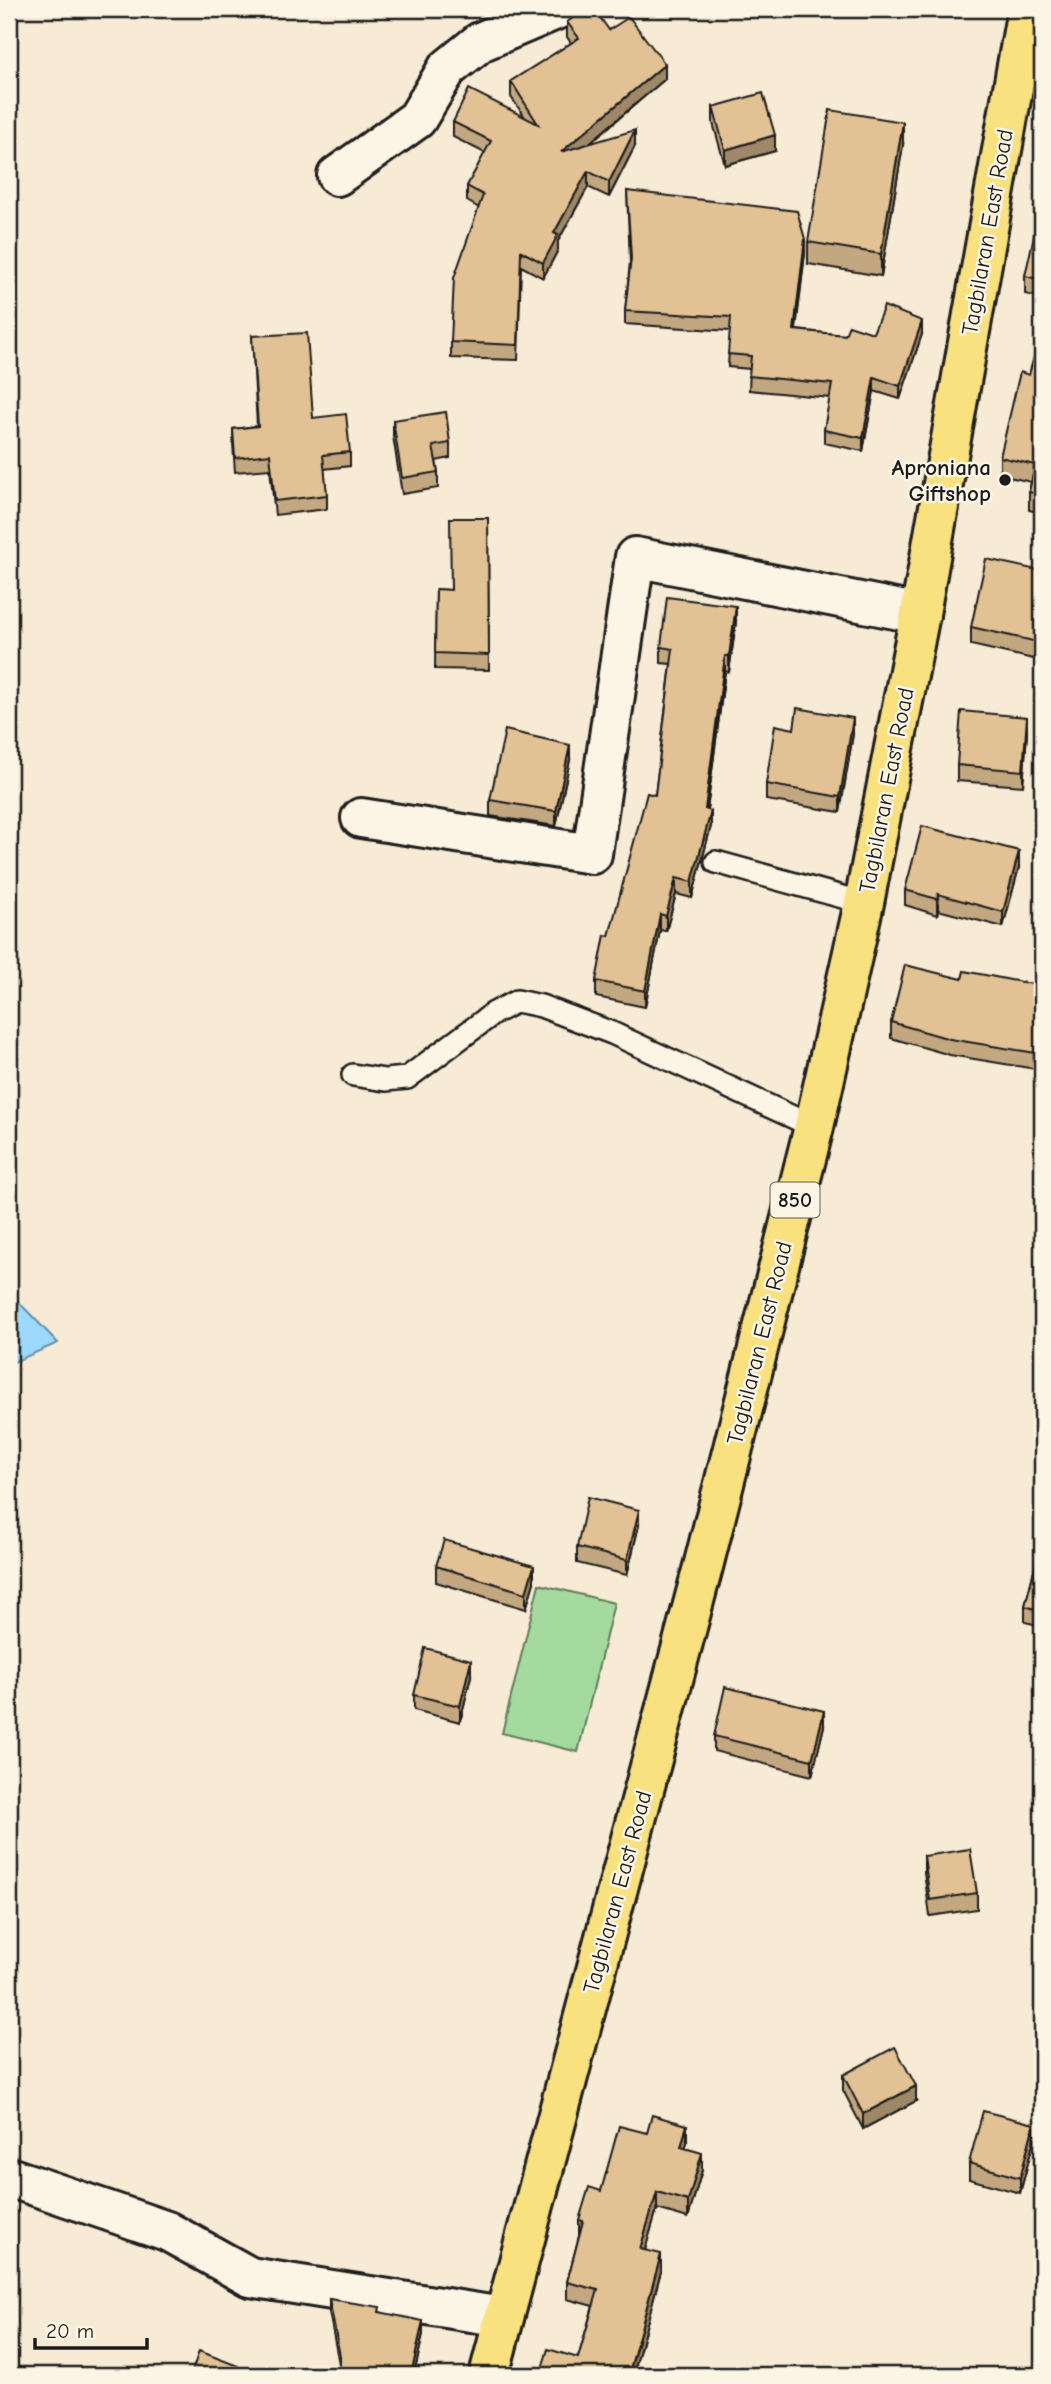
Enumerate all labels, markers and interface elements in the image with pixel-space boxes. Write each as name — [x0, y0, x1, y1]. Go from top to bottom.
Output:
street label: Tagbilaran East Road — [956, 127, 1019, 337]
place label: Aproniana Giftshop — [892, 454, 991, 507]
marker: Aproniana Giftshop — [997, 472, 1013, 488]
street label: Tagbilaran East Road — [853, 685, 920, 895]
road number: 850 — [770, 1182, 820, 1218]
street label: Tagbilaran East Road — [721, 1239, 798, 1448]
street label: Tagbilaran East Road — [577, 1788, 658, 1996]
scale bar — [35, 2307, 147, 2351]
text: 20 m — [46, 2319, 94, 2343]

